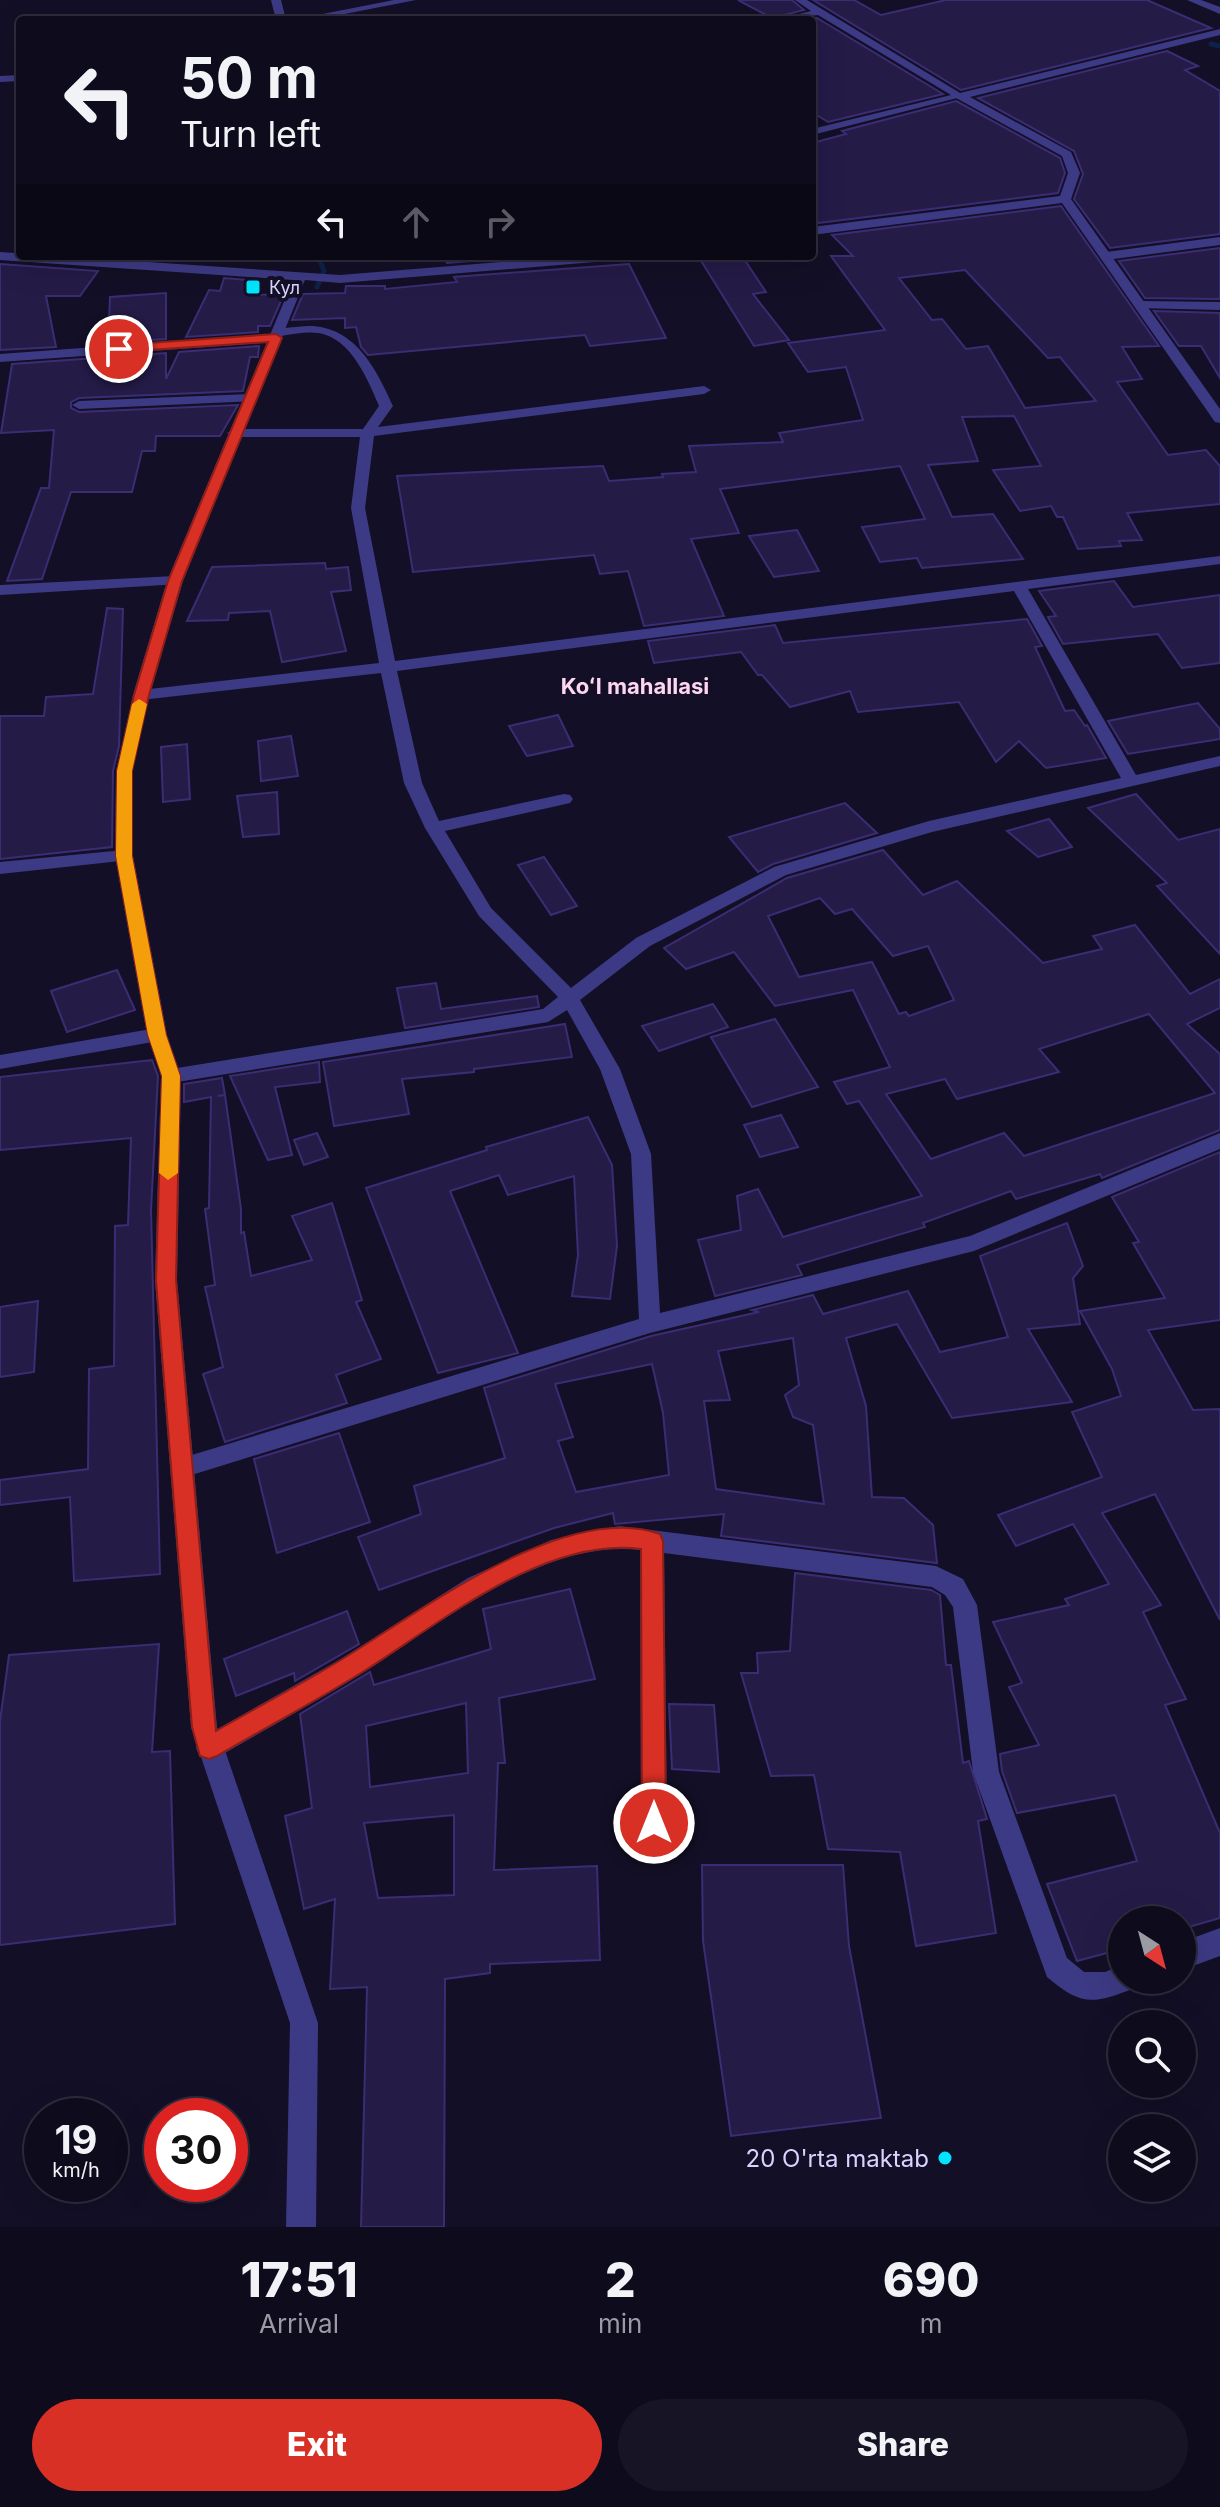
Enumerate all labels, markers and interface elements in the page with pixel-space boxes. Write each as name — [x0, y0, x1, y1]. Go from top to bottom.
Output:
text: 50 m — [180, 44, 318, 112]
icon: left — [48, 48, 152, 152]
text: Turn left — [180, 112, 321, 156]
icon: left — [310, 200, 354, 244]
icon: ahead — [394, 200, 438, 244]
icon: right — [478, 200, 522, 244]
place label: Кул — [269, 277, 300, 298]
marker: Кул — [244, 278, 262, 296]
pin — [85, 315, 153, 383]
icon: arrive — [97, 327, 141, 371]
district label: Koʻl mahallasi — [561, 673, 709, 699]
position arrow — [612, 1781, 696, 1865]
north arrow — [1108, 1906, 1196, 1994]
map controls — [1108, 1906, 1196, 2202]
button: search — [1108, 2010, 1196, 2098]
speed limit sign: 30 — [144, 2098, 248, 2202]
button: layers — [1108, 2114, 1196, 2202]
text: 19 — [54, 2115, 98, 2164]
place label: 20 O'rta maktab — [746, 2144, 929, 2173]
marker: 20 O'rta maktab — [936, 2149, 954, 2167]
text: km/h — [52, 2158, 100, 2182]
text: 17:51 — [240, 2250, 358, 2309]
text: 2 — [605, 2250, 636, 2309]
text: 690 — [883, 2250, 980, 2309]
text: Arrival — [259, 2308, 339, 2339]
text: min — [598, 2308, 642, 2339]
text: m — [920, 2308, 943, 2339]
button: Exit — [32, 2399, 602, 2491]
button: Share — [618, 2399, 1188, 2491]

